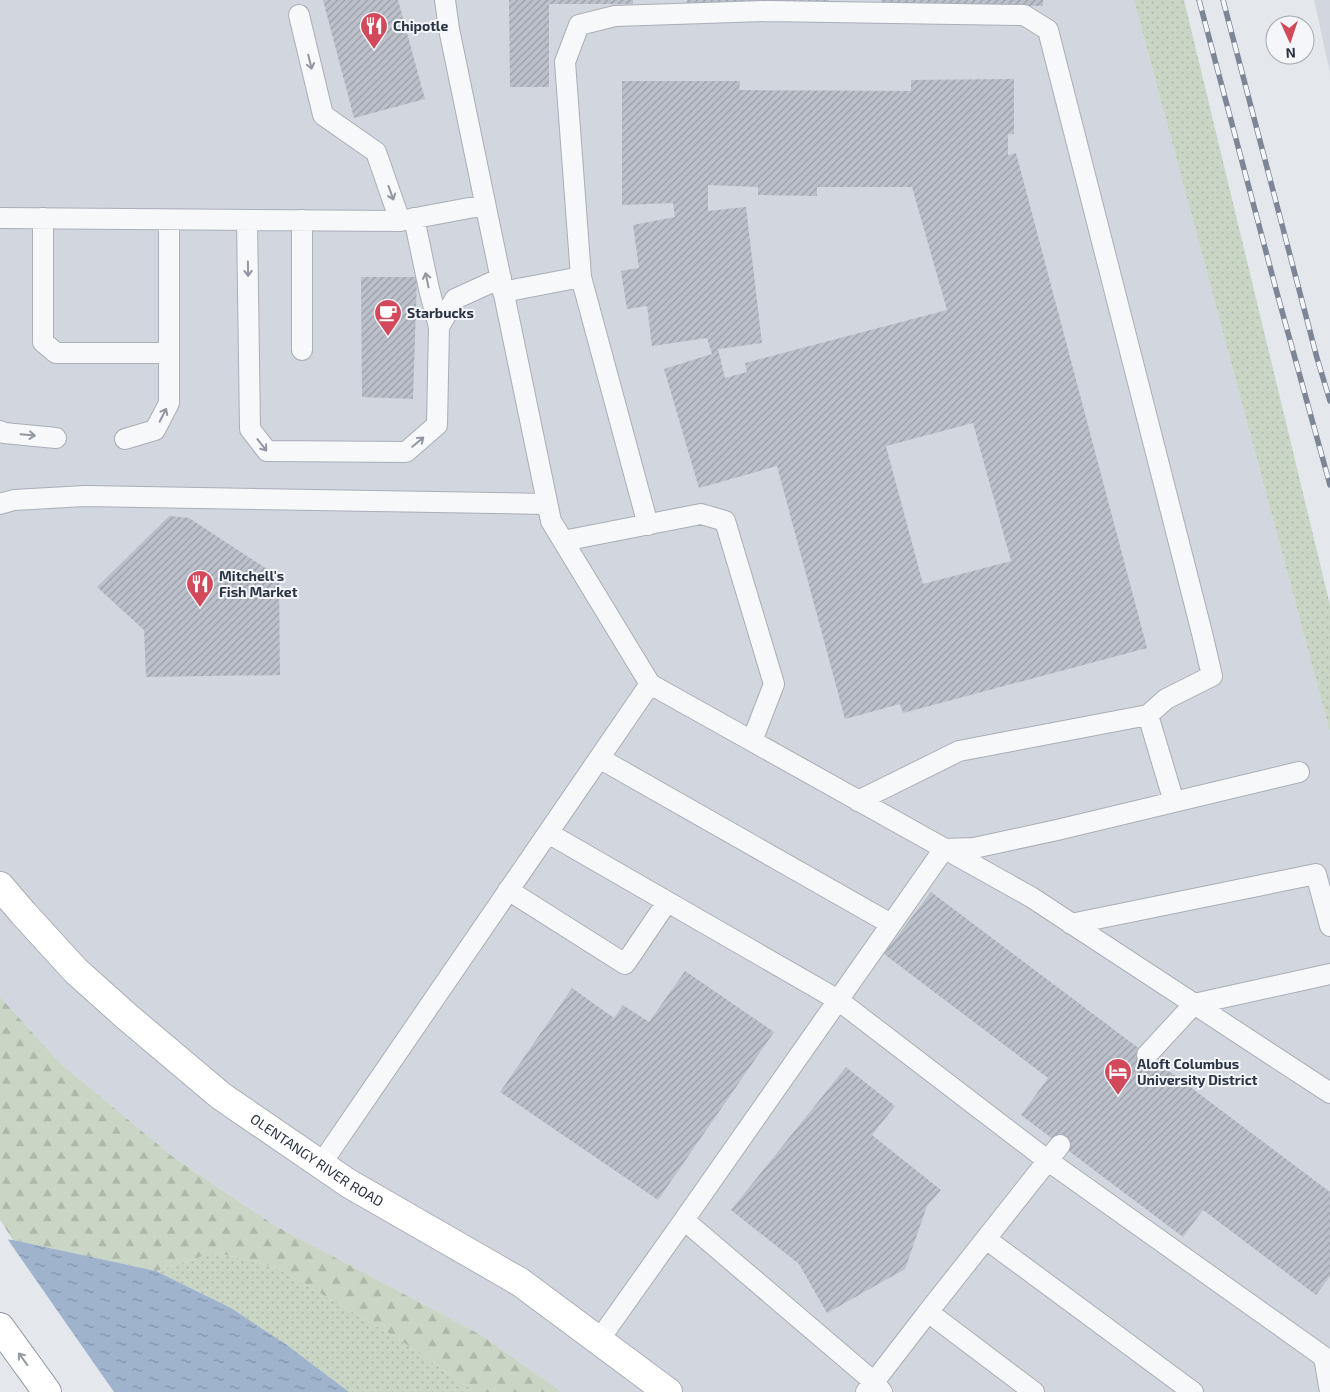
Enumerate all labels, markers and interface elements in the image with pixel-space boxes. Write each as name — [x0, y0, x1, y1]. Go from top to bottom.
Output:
restaurant icon: Chipotle — [359, 11, 389, 50]
north arrow — [1265, 15, 1315, 65]
place label: Chipotle — [393, 17, 448, 34]
text: N — [1285, 45, 1296, 62]
one-way arrow — [306, 54, 315, 70]
one-way arrow — [387, 185, 396, 201]
one-way arrow — [243, 261, 252, 277]
one-way arrow — [422, 272, 431, 288]
cafe icon: Starbucks — [373, 298, 403, 337]
place label: Starbucks — [407, 304, 474, 321]
one-way arrow — [158, 407, 168, 422]
one-way arrow — [19, 430, 35, 440]
one-way arrow — [411, 436, 424, 448]
one-way arrow — [256, 438, 267, 451]
place label: Mitchell's Fish Market — [219, 567, 298, 600]
restaurant icon: Mitchell's Fish Market — [185, 569, 215, 608]
place label: Aloft Columbus University District — [1137, 1055, 1258, 1088]
hotel icon: Aloft Columbus University District — [1103, 1057, 1133, 1096]
street label: OLENTANGY RIVER ROAD — [247, 1110, 387, 1210]
one-way arrow — [18, 1353, 28, 1367]

